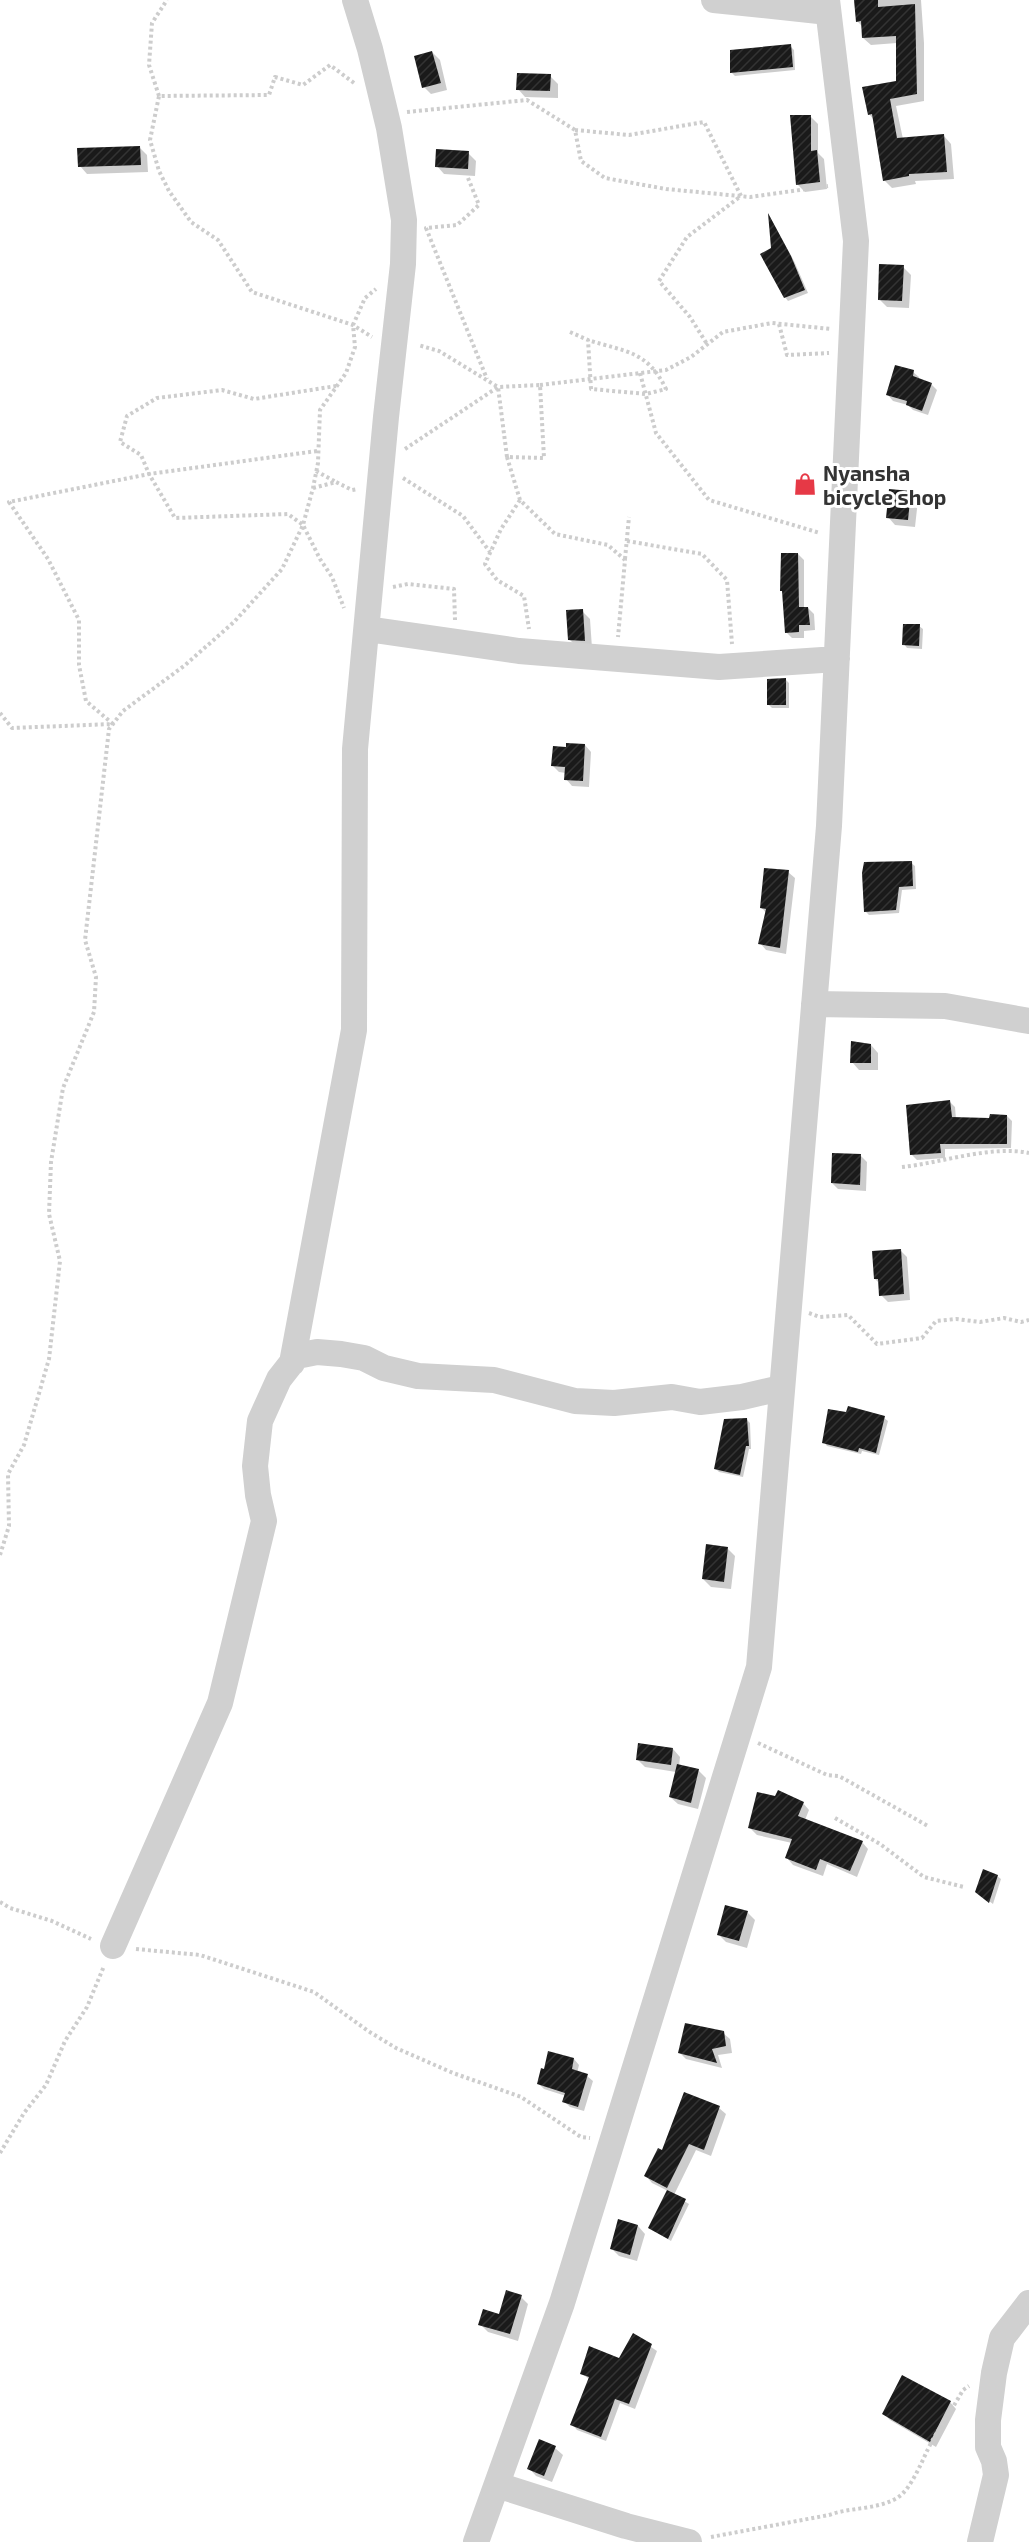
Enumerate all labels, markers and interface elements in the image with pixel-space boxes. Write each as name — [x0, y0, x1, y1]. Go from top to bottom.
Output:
place label: Nyansha bicycle shop — [823, 460, 946, 510]
shop icon: Nyansha bicycle shop — [792, 471, 818, 497]

